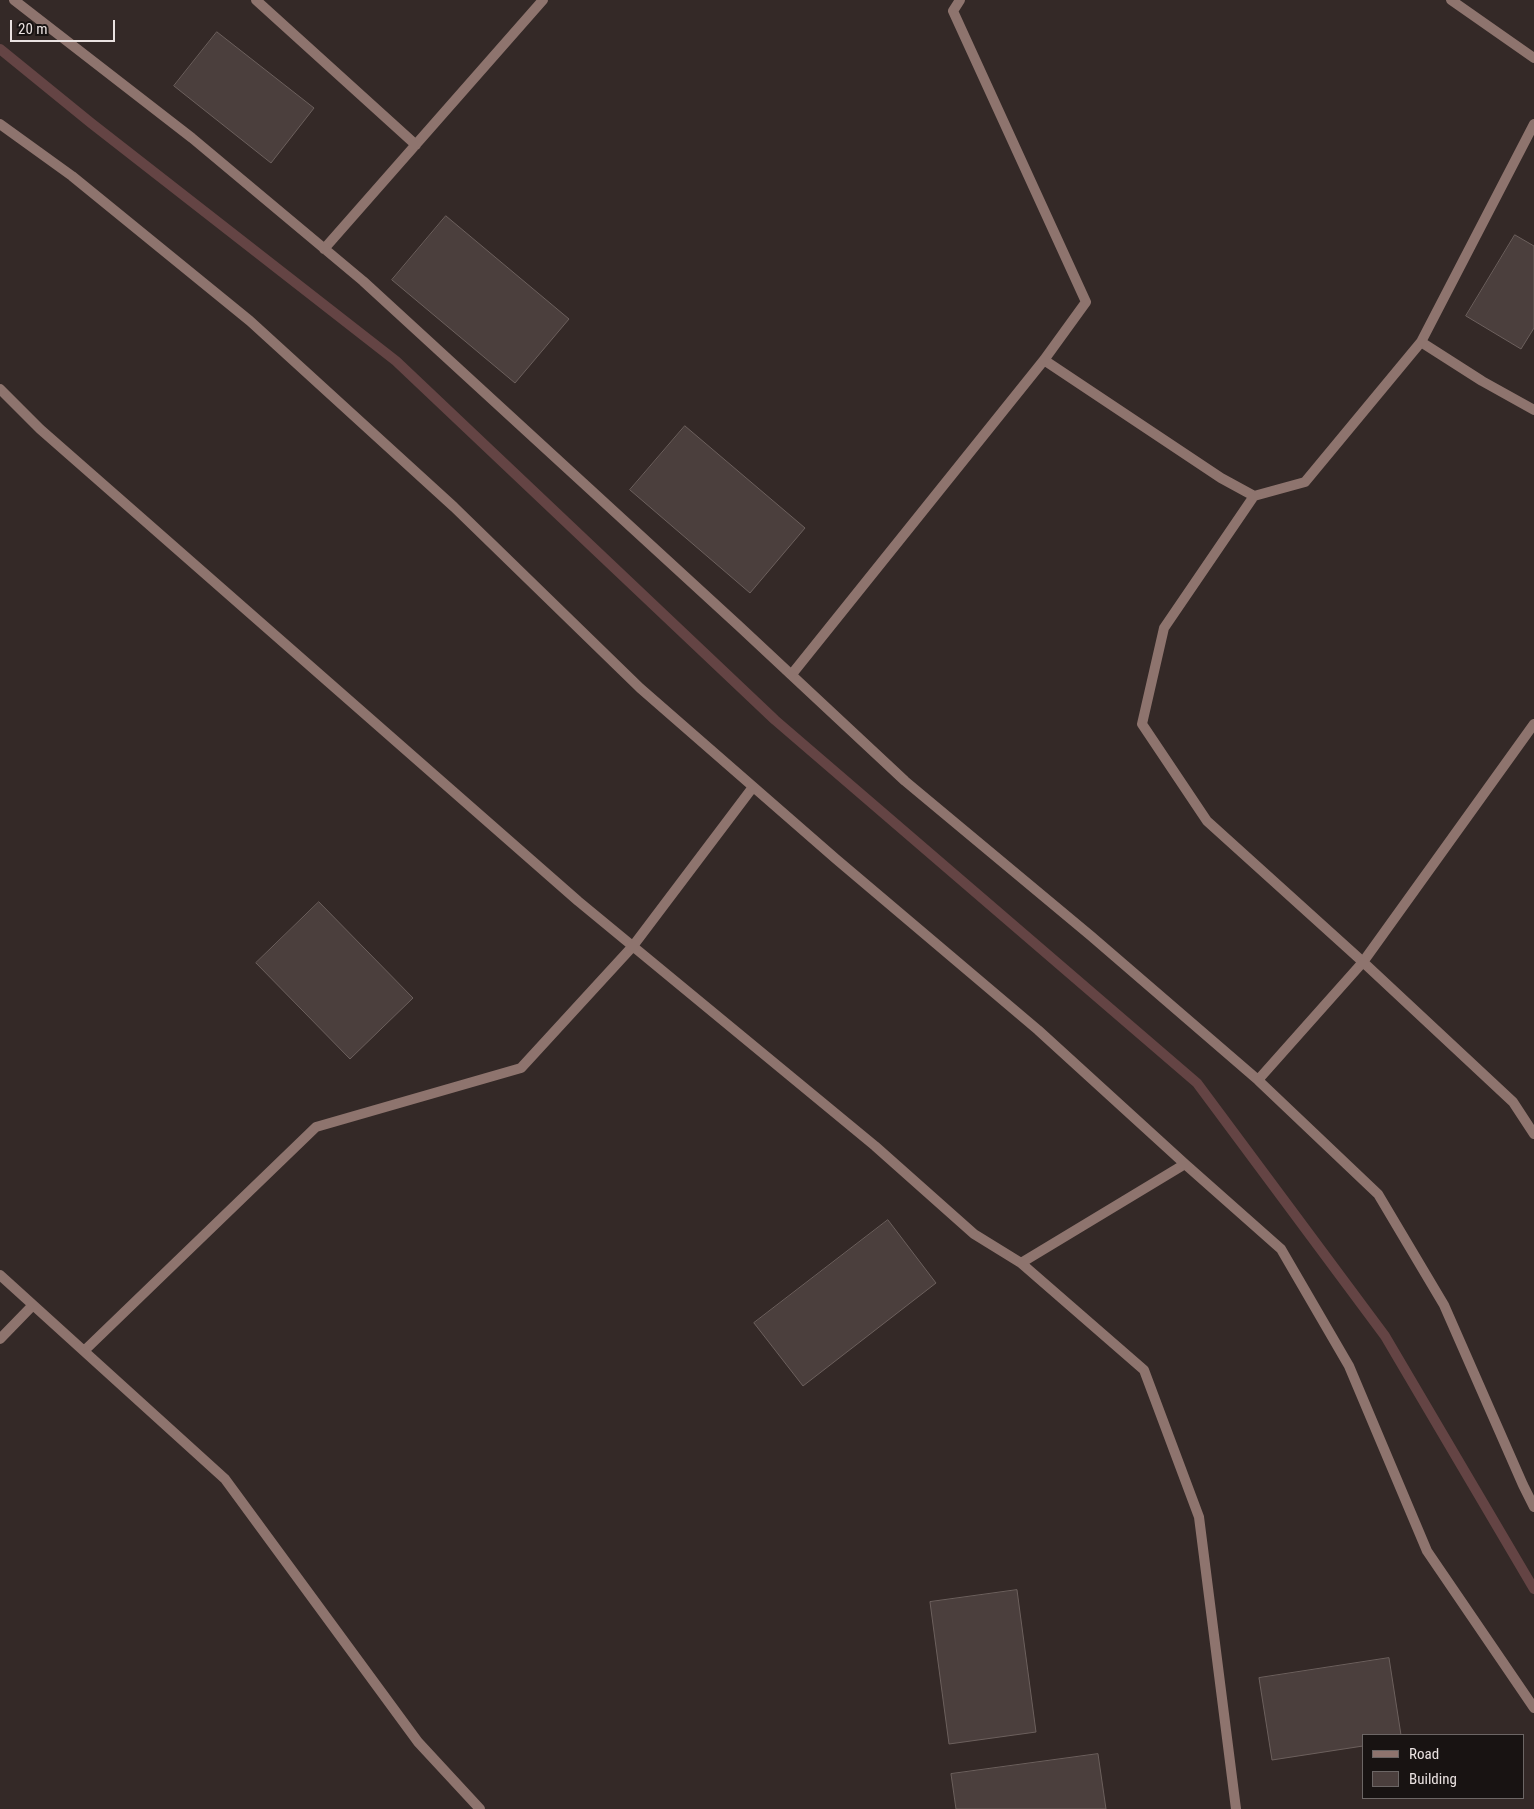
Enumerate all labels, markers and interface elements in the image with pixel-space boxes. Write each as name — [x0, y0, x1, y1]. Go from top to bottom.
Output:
scale bar — [12, 10, 118, 42]
text: 20 m — [18, 20, 48, 38]
legend — [1362, 1734, 1524, 1799]
text: Road — [1409, 1745, 1439, 1763]
text: Building — [1409, 1770, 1457, 1788]

